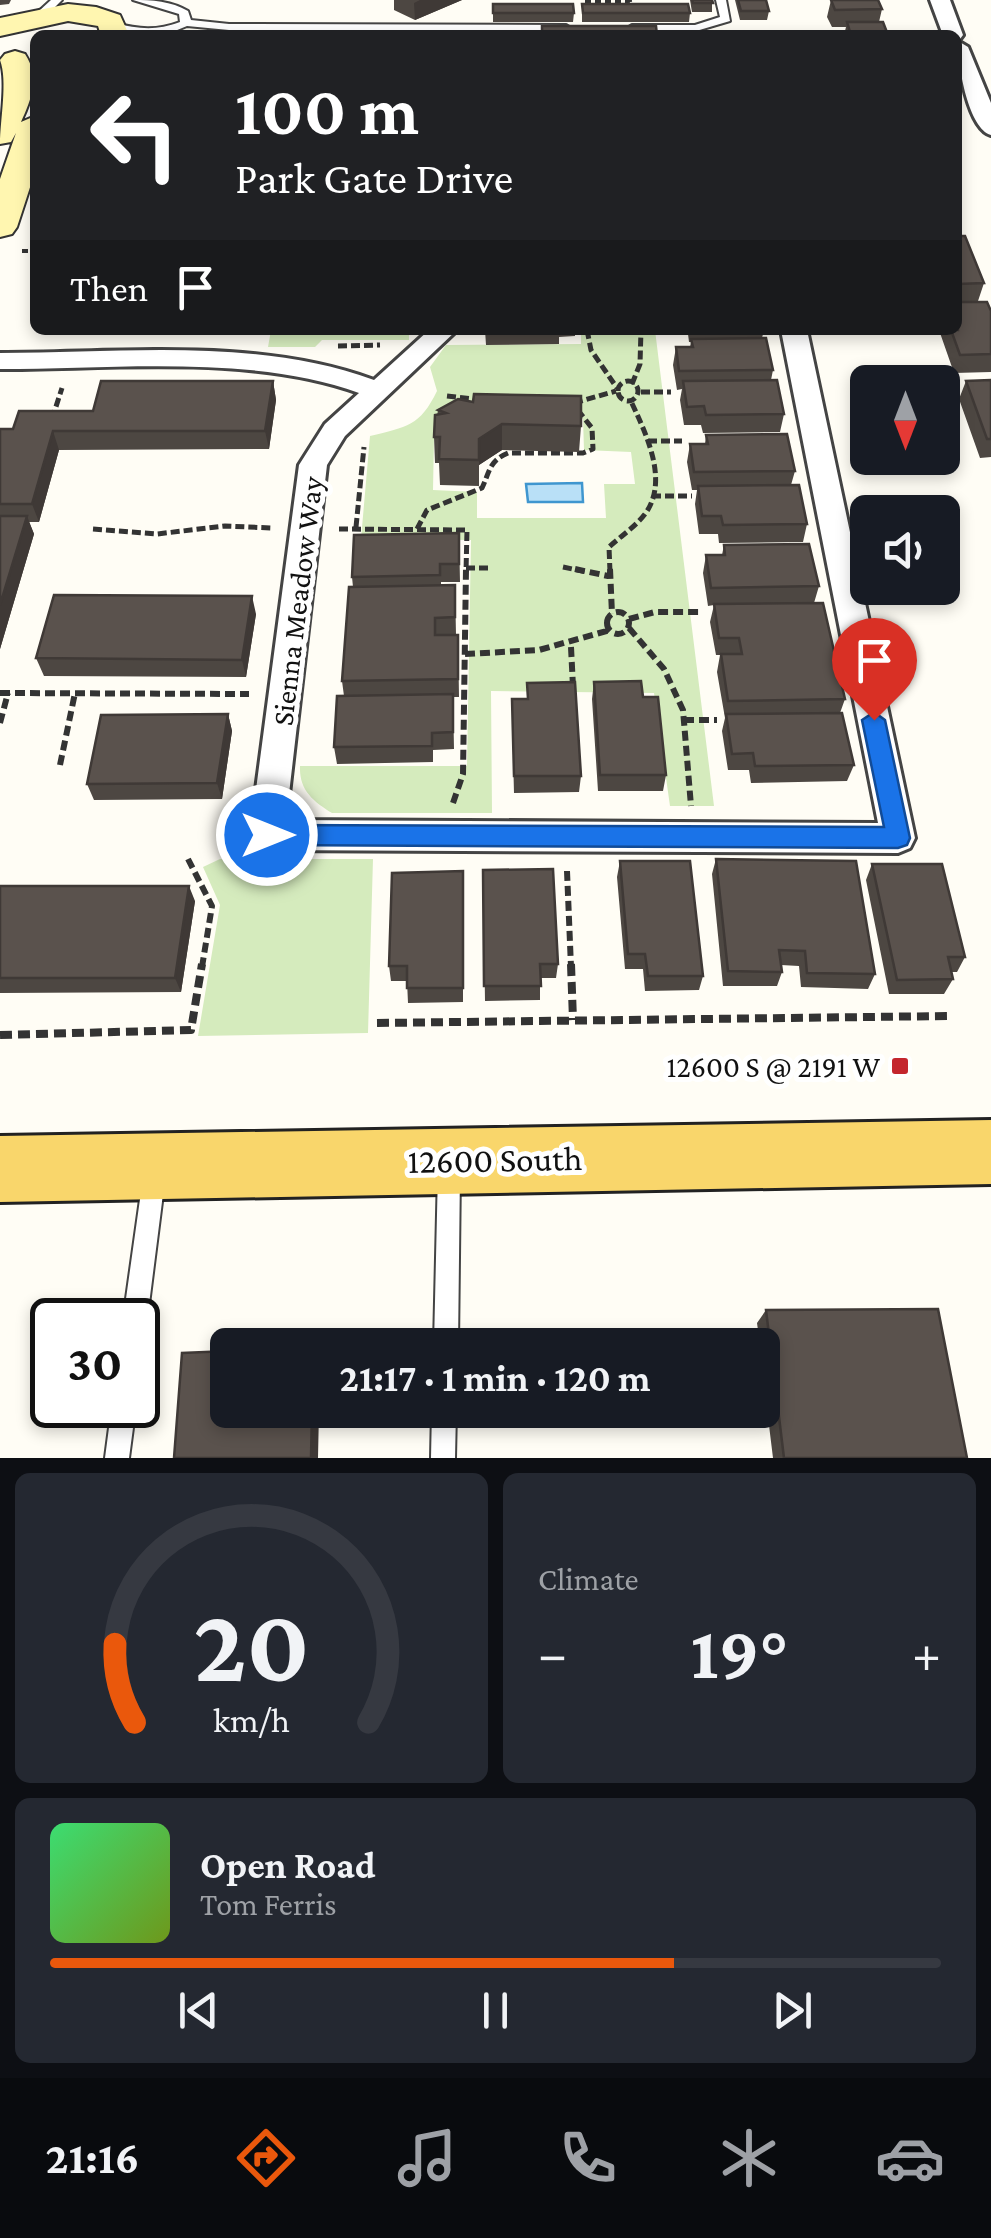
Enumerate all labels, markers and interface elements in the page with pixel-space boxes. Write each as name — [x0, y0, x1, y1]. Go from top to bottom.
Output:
icon: left — [70, 70, 200, 200]
text: 100 m — [235, 71, 419, 149]
text: Park Gate Drive — [235, 153, 513, 203]
icon: arrive — [168, 260, 223, 315]
text: Then — [70, 267, 148, 309]
north arrow — [850, 365, 960, 475]
map controls — [850, 365, 960, 605]
street label: Sienna Meadow Way — [265, 474, 330, 728]
button: sound — [850, 495, 960, 605]
pin — [832, 618, 917, 721]
icon: arrive — [847, 633, 902, 688]
position arrow — [215, 783, 319, 887]
place label: 12600 S @ 2191 W — [667, 1050, 880, 1084]
marker: 12600 S @ 2191 W — [889, 1055, 911, 1077]
street label: 12600 South — [407, 1139, 583, 1181]
speed limit sign: 30 — [30, 1298, 160, 1428]
text: 21:17 · 1 min · 120 m — [340, 1357, 650, 1399]
text: Climate — [538, 1561, 639, 1597]
text: 20 — [193, 1587, 310, 1702]
text: 19° — [690, 1611, 789, 1694]
text: − — [538, 1623, 567, 1684]
text: + — [912, 1623, 941, 1684]
text: km/h — [213, 1700, 290, 1740]
text: Open Road — [200, 1844, 376, 1886]
text: Tom Ferris — [200, 1886, 337, 1922]
icon: previous — [171, 1983, 226, 2038]
icon: pause — [468, 1983, 523, 2038]
icon: next — [765, 1983, 820, 2038]
icon: directions — [231, 2123, 301, 2193]
icon: music — [392, 2123, 462, 2193]
icon: phone — [553, 2123, 623, 2193]
icon: climate — [714, 2123, 784, 2193]
icon: car — [875, 2123, 945, 2193]
text: 21:16 — [46, 2133, 139, 2183]

